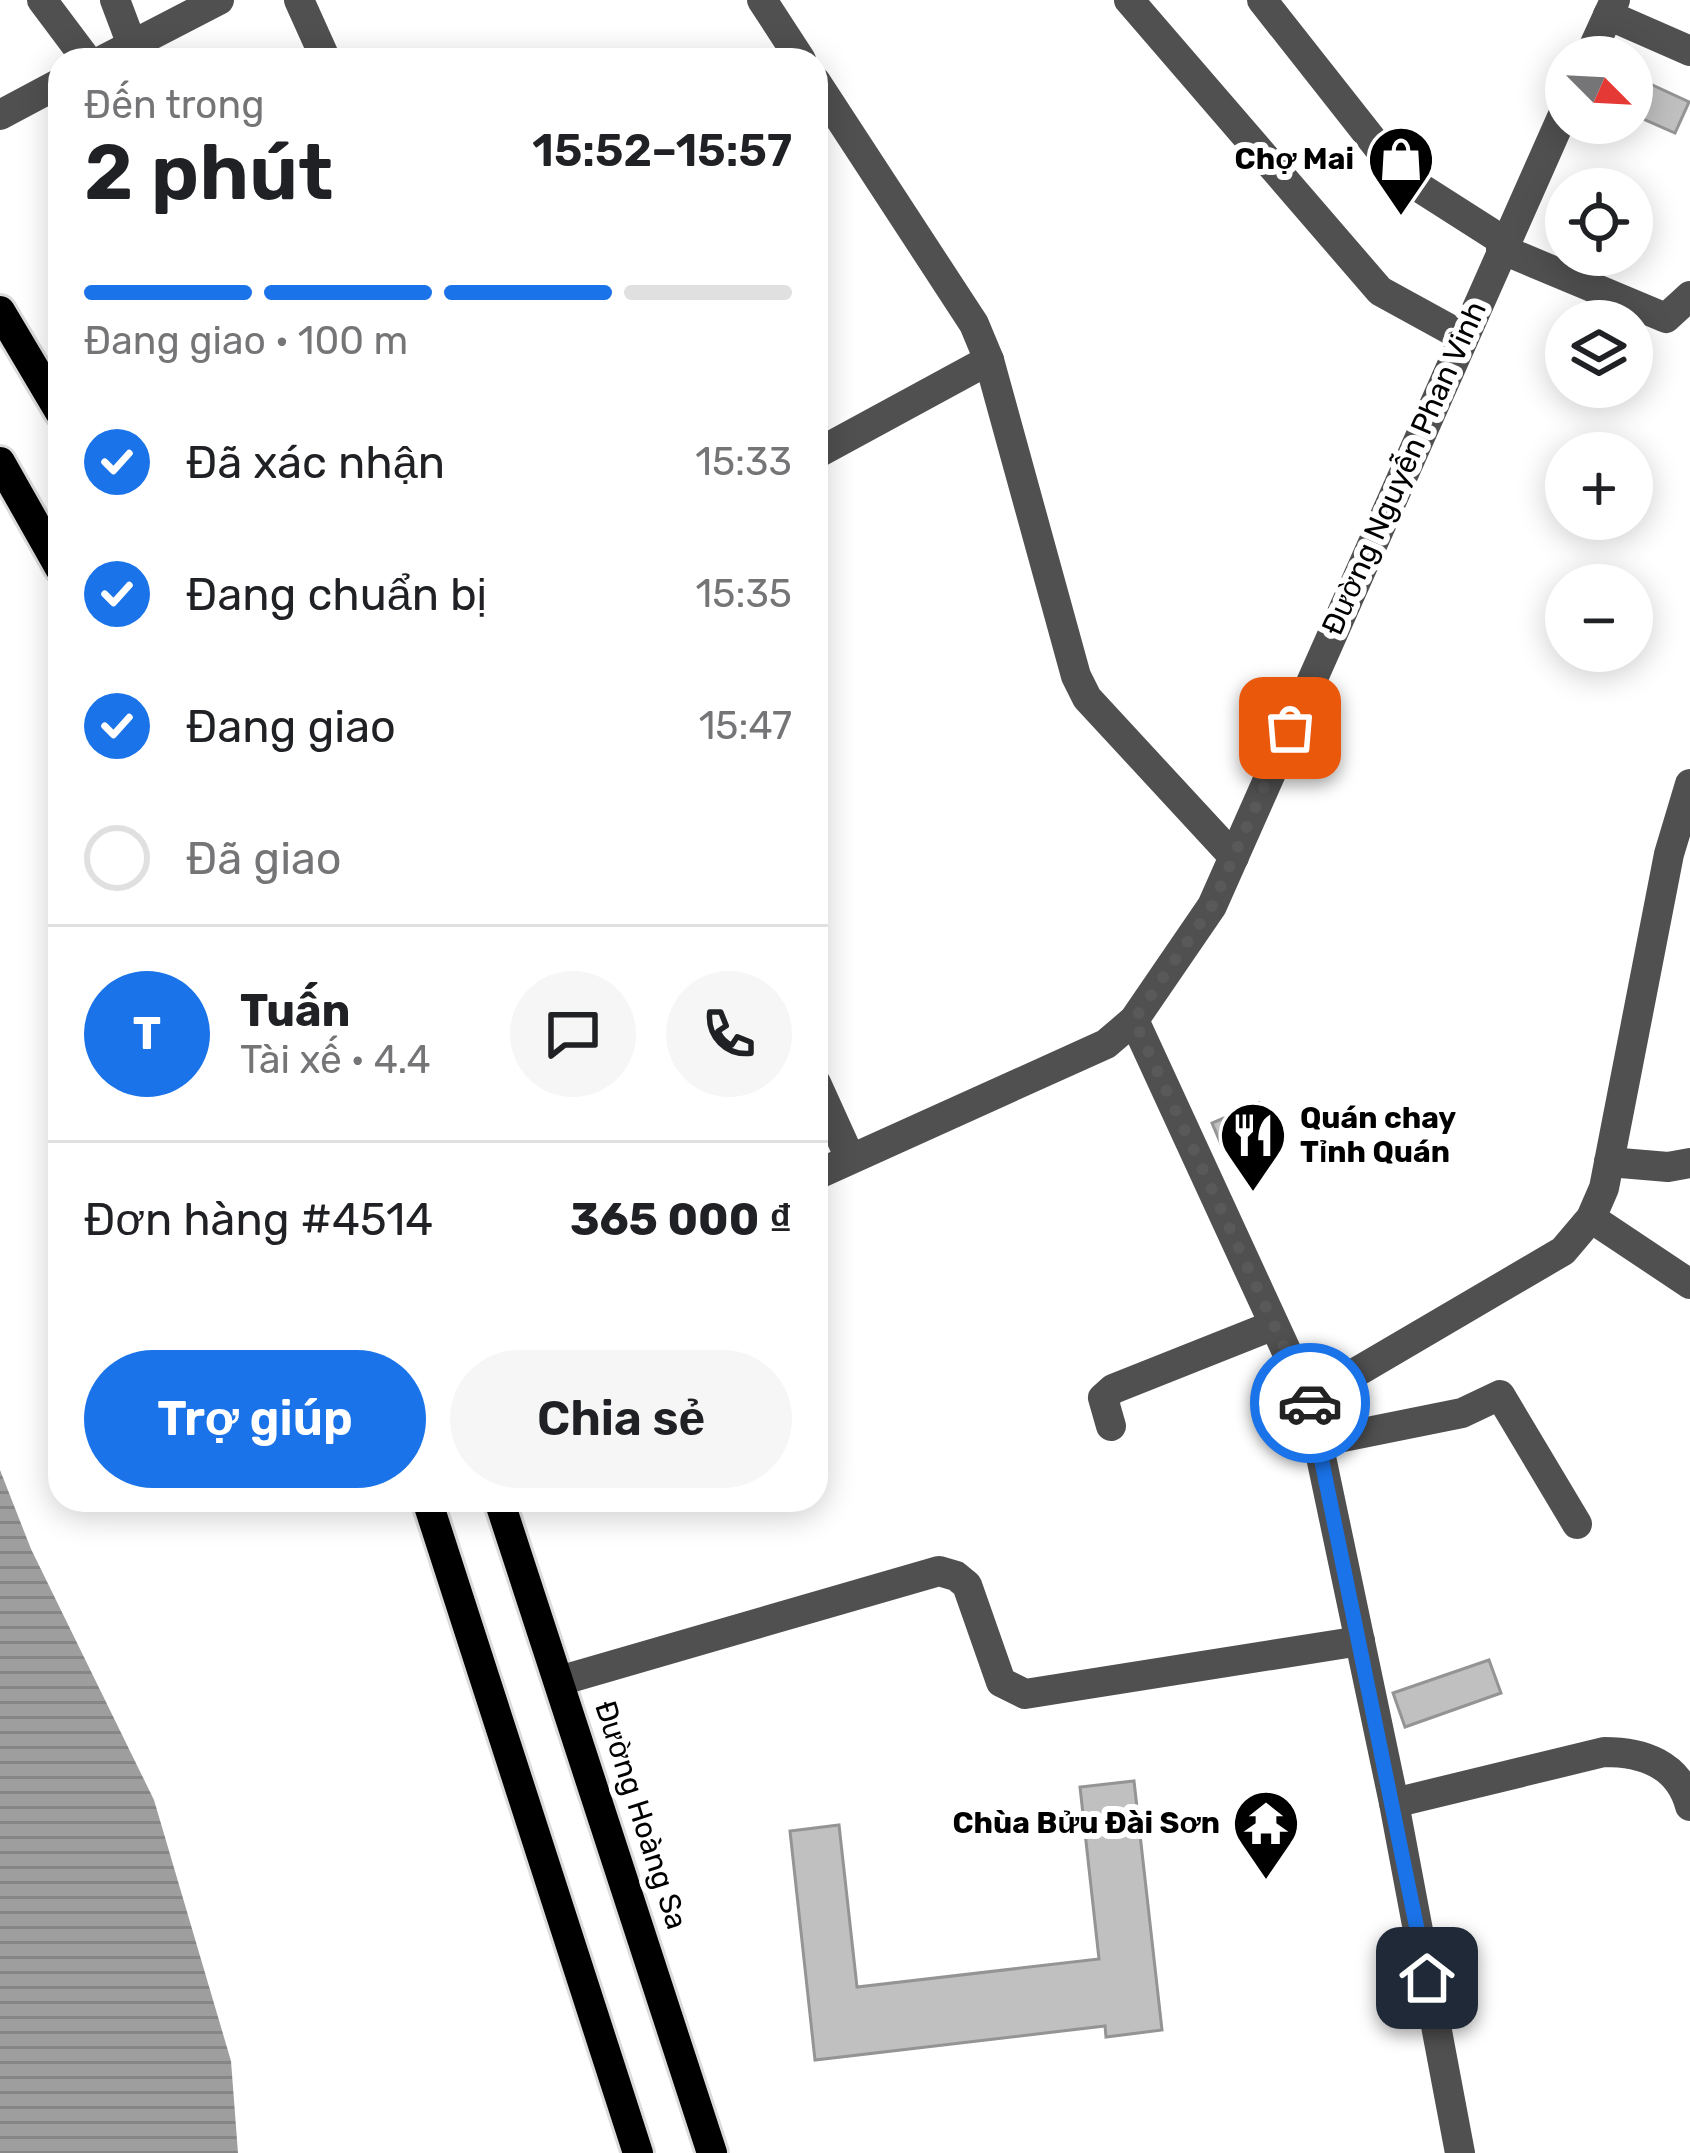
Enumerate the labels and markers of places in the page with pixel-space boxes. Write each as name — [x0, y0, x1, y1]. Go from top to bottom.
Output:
shop icon: Chợ Mai — [1366, 124, 1436, 218]
place label: Chợ Mai — [1235, 141, 1354, 177]
pin — [1239, 677, 1341, 779]
restaurant icon: Quán chay Tỉnh Quán — [1218, 1100, 1288, 1194]
place label: Quán chay Tỉnh Quán — [1300, 1100, 1456, 1170]
temple icon: Chùa Bửu Đài Sơn — [1231, 1788, 1301, 1882]
place label: Chùa Bửu Đài Sơn — [952, 1805, 1220, 1841]
pin — [1376, 1927, 1478, 2029]

